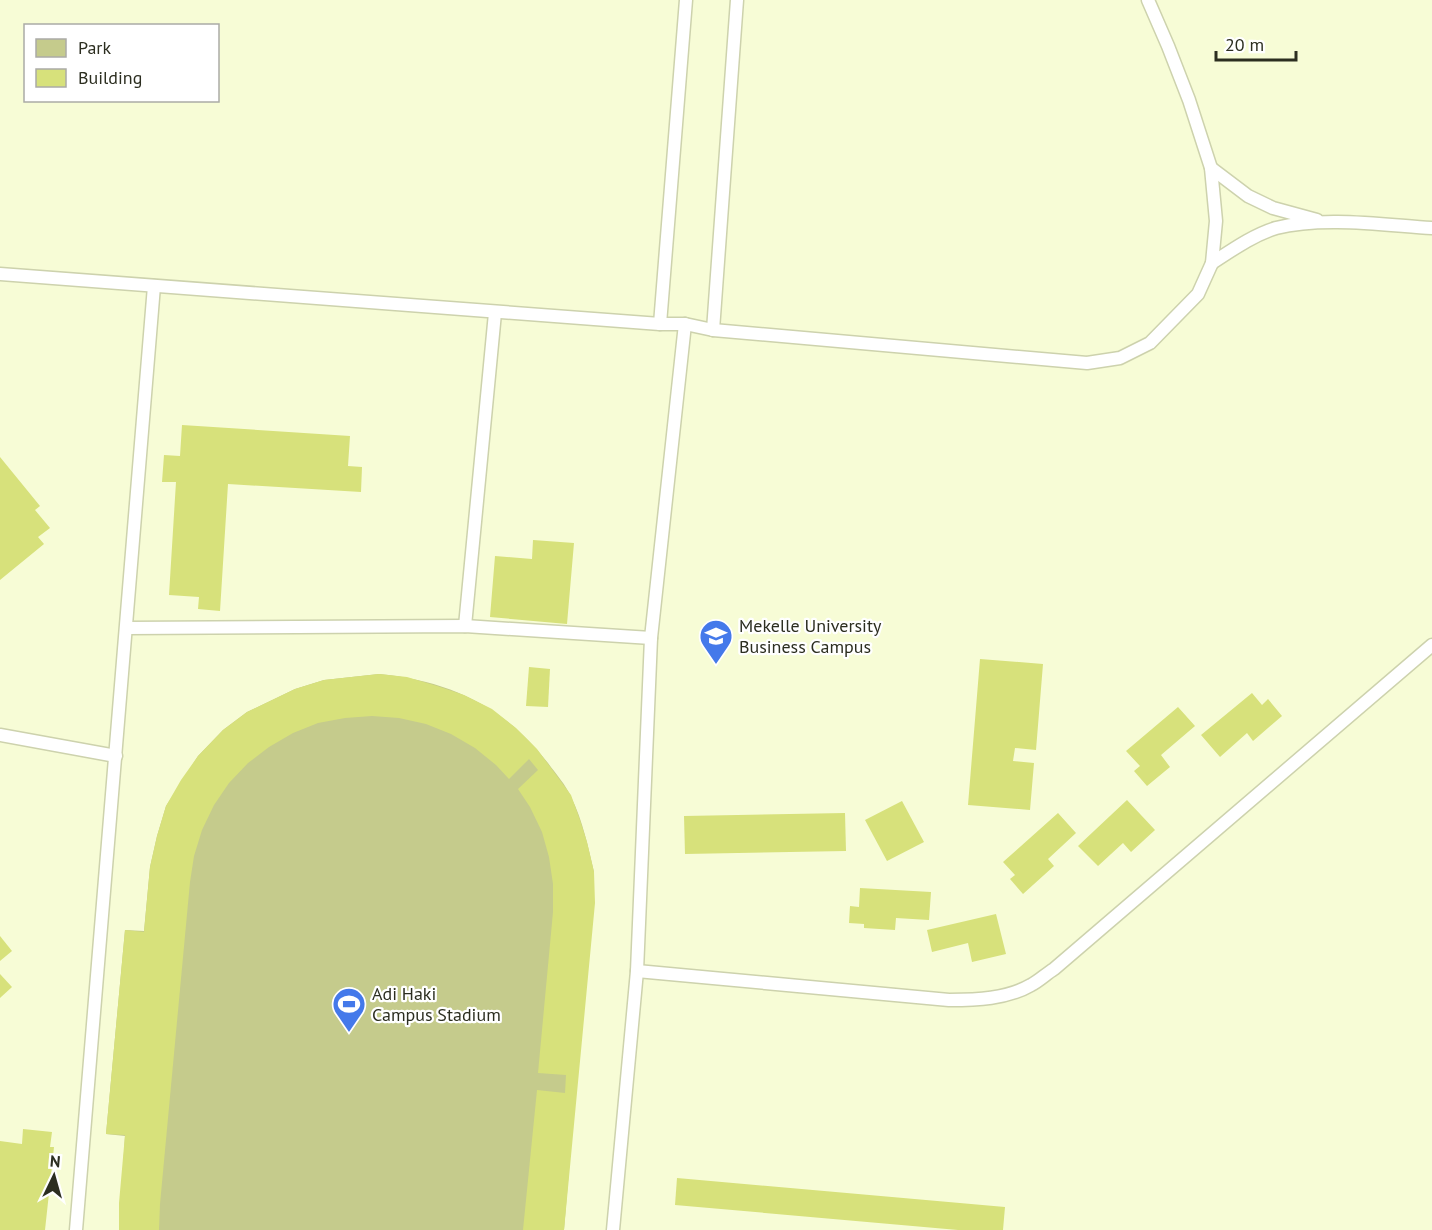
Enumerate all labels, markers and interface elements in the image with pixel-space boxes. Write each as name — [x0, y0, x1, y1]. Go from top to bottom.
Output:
legend — [24, 24, 219, 102]
scale bar — [1216, 24, 1296, 62]
text: 20 m — [1225, 33, 1264, 56]
text: Park — [78, 36, 111, 59]
text: Building — [78, 66, 142, 89]
place label: Mekelle University Business Campus — [739, 614, 882, 658]
school or university icon: Mekelle University Business Campus — [698, 618, 734, 665]
place label: Adi Haki Campus Stadium — [372, 982, 501, 1026]
sports icon: Adi Haki Campus Stadium — [331, 986, 367, 1033]
north arrow — [24, 1146, 84, 1206]
text: N — [49, 1151, 61, 1171]

